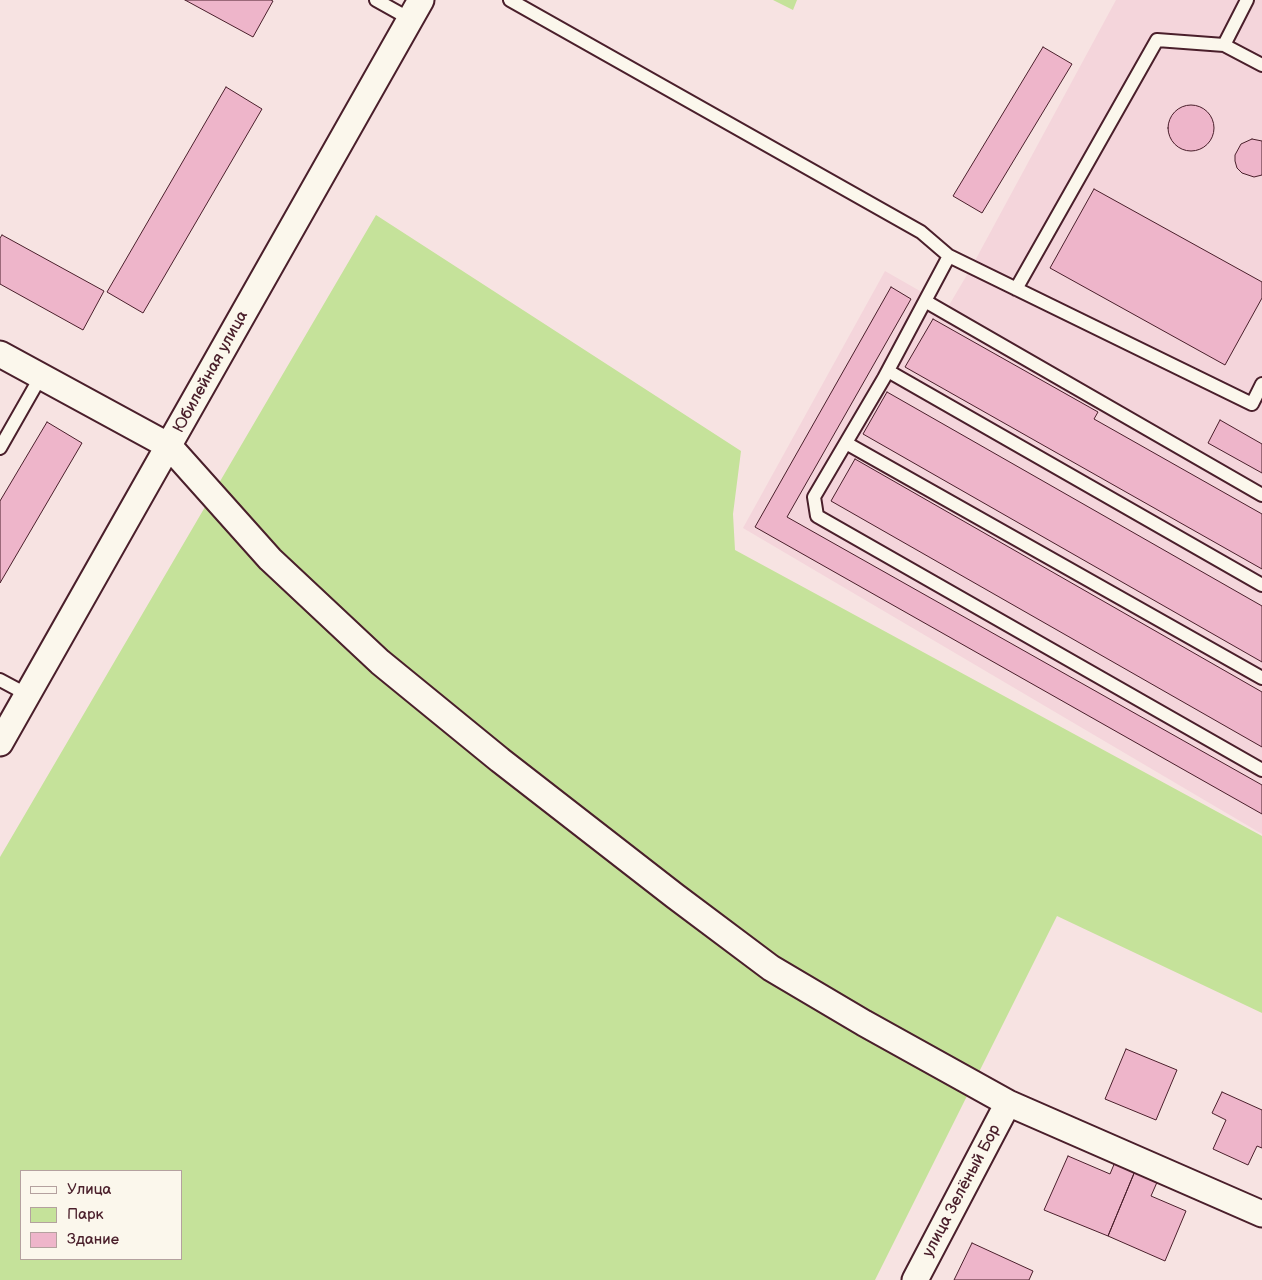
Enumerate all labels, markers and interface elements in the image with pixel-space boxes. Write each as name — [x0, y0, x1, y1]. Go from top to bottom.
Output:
street label: Юбилейная улица — [170, 308, 252, 436]
street label: улица Зелёный Бор — [919, 1121, 1005, 1261]
legend — [20, 1170, 182, 1260]
text: Улица — [67, 1180, 111, 1199]
text: Парк — [67, 1205, 104, 1224]
text: Здание — [67, 1230, 119, 1249]

